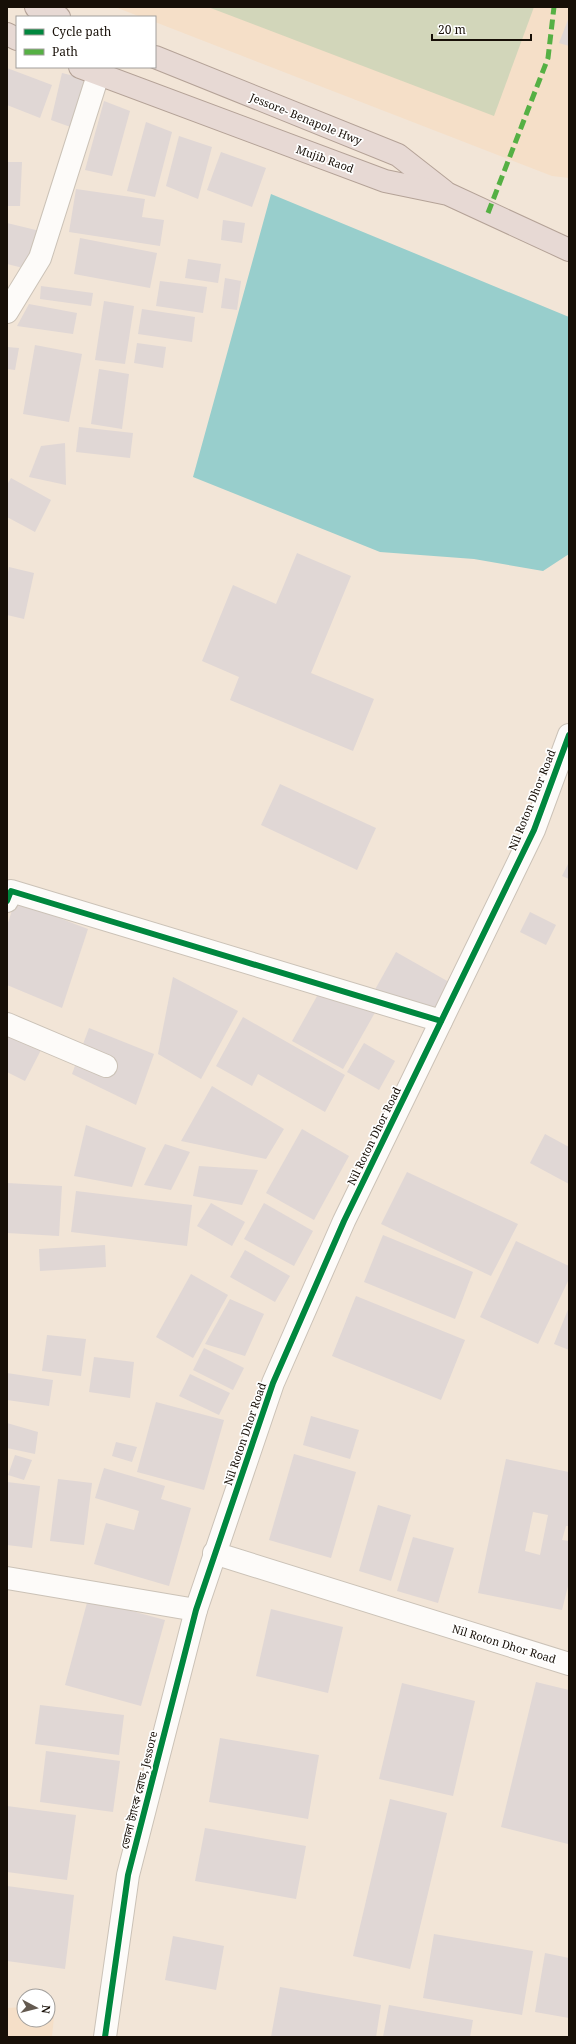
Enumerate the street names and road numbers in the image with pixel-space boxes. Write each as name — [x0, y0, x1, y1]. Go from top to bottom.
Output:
street label: Jessore- Benapole Hwy — [247, 89, 365, 148]
street label: Mujib Raod — [294, 141, 356, 176]
street label: Nil Roton Dhor Road — [504, 747, 559, 853]
street label: Nil Roton Dhor Road — [343, 1084, 404, 1188]
street label: Nil Roton Dhor Road — [220, 1380, 269, 1487]
street label: Nil Roton Dhor Road — [450, 1621, 558, 1667]
street label: ভোলা ট্যাংক রোড, Jessore — [117, 1729, 160, 1850]

